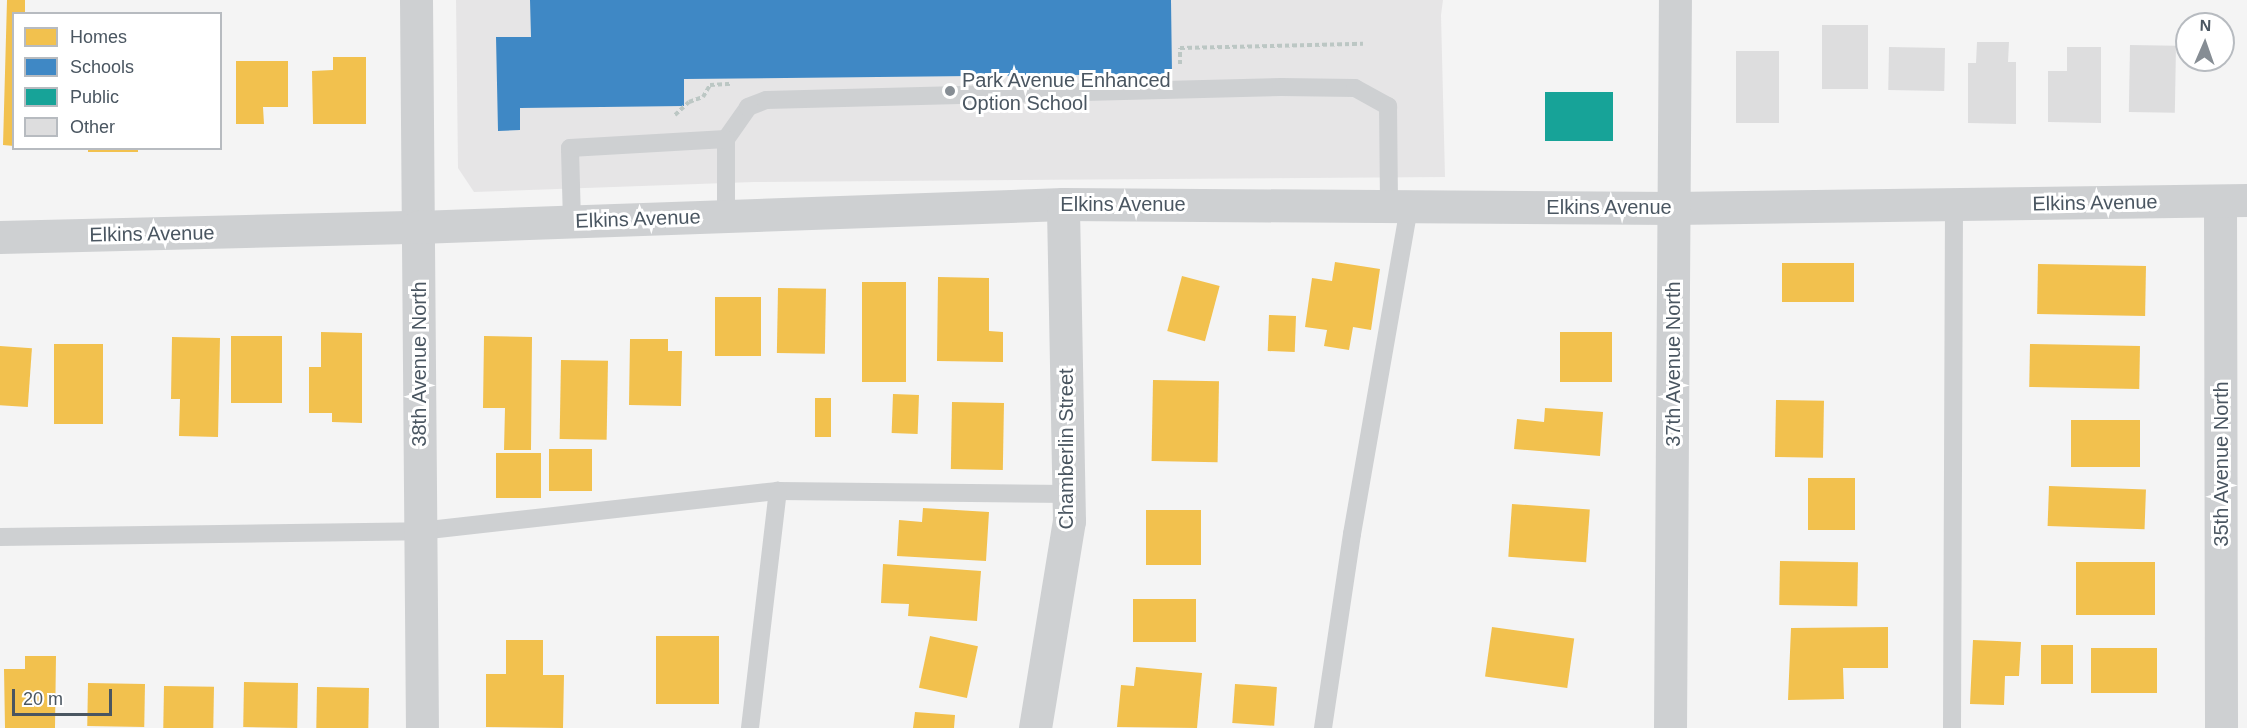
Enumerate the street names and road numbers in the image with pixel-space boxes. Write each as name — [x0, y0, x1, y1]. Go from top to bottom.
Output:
street label: Elkins Avenue — [2032, 190, 2158, 216]
street label: Elkins Avenue — [1060, 192, 1186, 216]
street label: Elkins Avenue — [1546, 195, 1672, 219]
street label: Elkins Avenue — [574, 205, 702, 233]
street label: Elkins Avenue — [89, 221, 215, 247]
street label: 38th Avenue North — [407, 281, 431, 447]
street label: 37th Avenue North — [1661, 281, 1685, 447]
street label: Chamberlin Street — [1054, 368, 1078, 530]
street label: 35th Avenue North — [2209, 381, 2233, 547]

